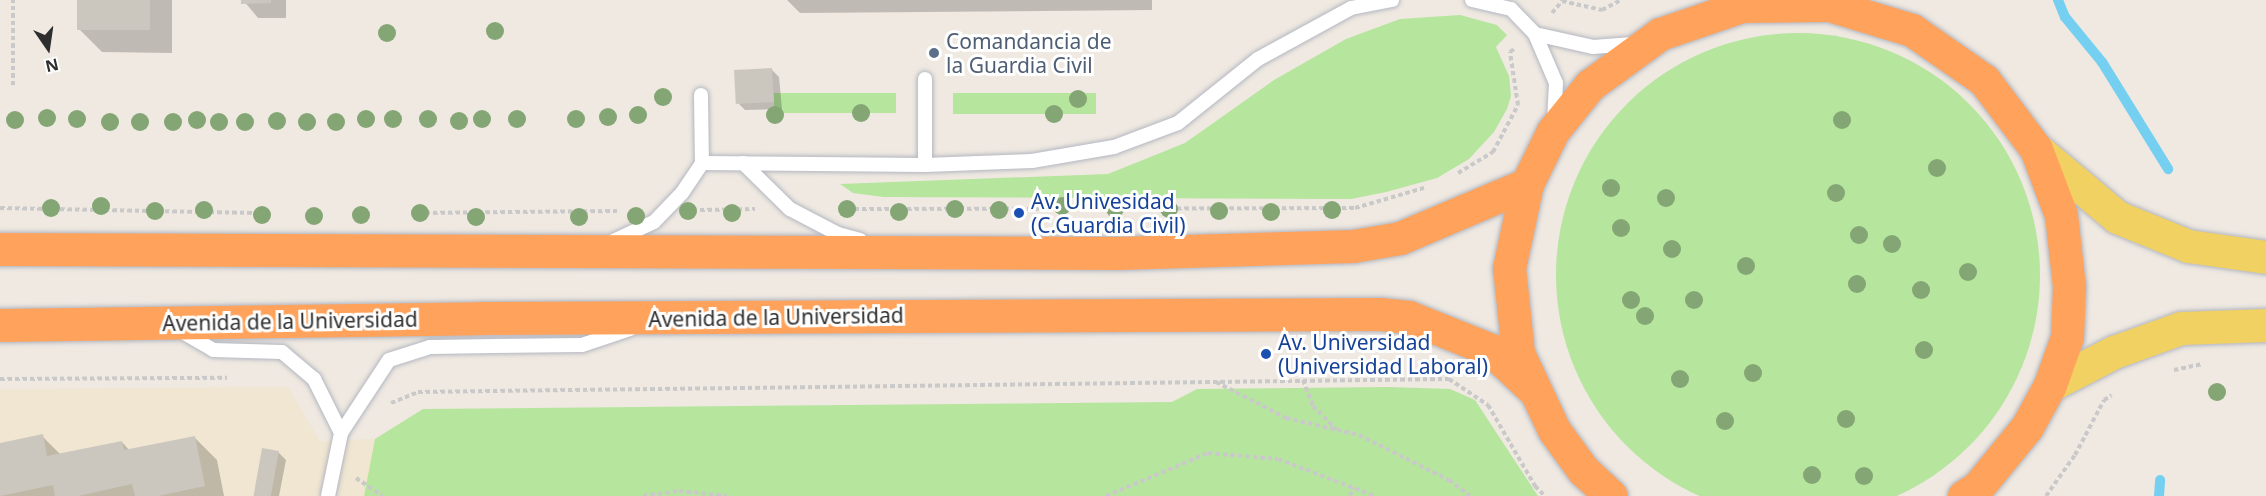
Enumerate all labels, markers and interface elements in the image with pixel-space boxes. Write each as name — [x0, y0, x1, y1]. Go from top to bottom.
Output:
north arrow — [18, 18, 78, 78]
place label: Comandancia de la Guardia Civil — [946, 28, 1112, 78]
marker: Comandancia de la Guardia Civil — [927, 46, 941, 60]
text: N — [43, 53, 61, 78]
place label: Av. Univesidad (C.Guardia Civil) — [1031, 188, 1186, 238]
marker: Av. Univesidad (C.Guardia Civil) — [1012, 206, 1026, 220]
street label: Avenida de la Universidad — [648, 302, 904, 332]
street label: Avenida de la Universidad — [162, 306, 418, 336]
place label: Av. Universidad (Universidad Laboral) — [1278, 329, 1488, 379]
marker: Av. Universidad (Universidad Laboral) — [1259, 347, 1273, 361]

